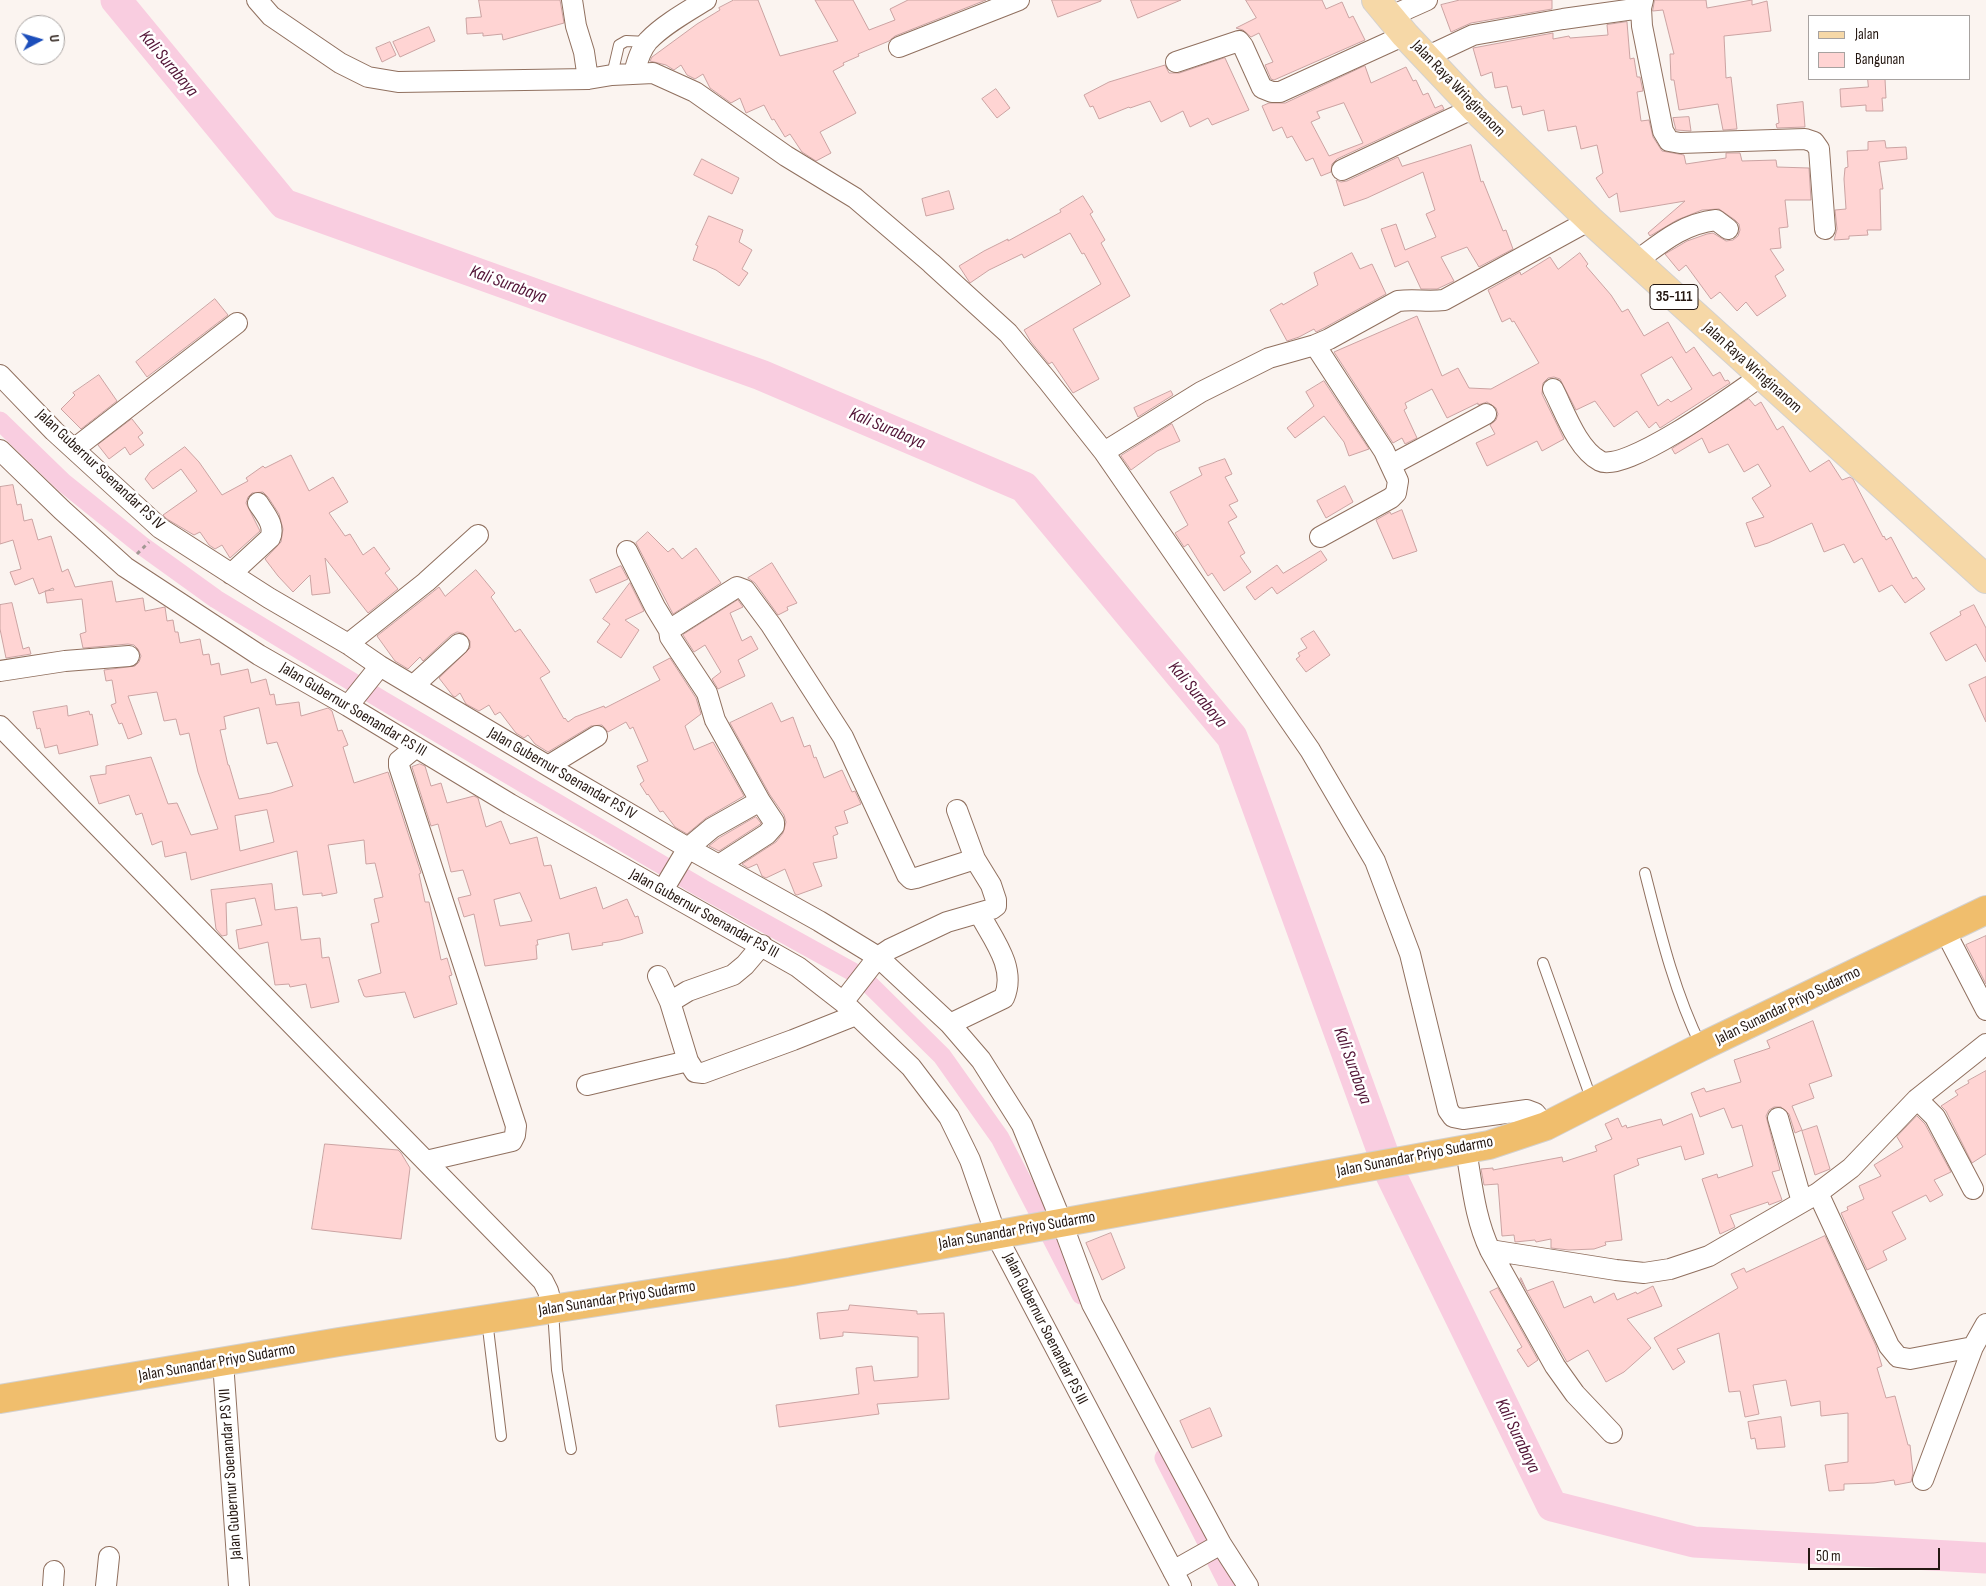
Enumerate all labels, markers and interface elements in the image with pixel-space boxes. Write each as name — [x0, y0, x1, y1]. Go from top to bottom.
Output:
north arrow — [15, 15, 65, 65]
legend — [1808, 15, 1971, 80]
text: Jalan — [1855, 25, 1879, 44]
water label: Kali Surabaya — [134, 26, 202, 102]
text: U — [46, 34, 63, 43]
street label: Jalan Raya Wringinanom — [1407, 37, 1509, 141]
text: Bangunan — [1855, 50, 1905, 69]
water label: Kali Surabaya — [467, 261, 549, 309]
road number: 35-111 — [1650, 284, 1698, 310]
street label: Jalan Raya Wringinanom — [1699, 319, 1805, 417]
water label: Kali Surabaya — [846, 403, 928, 455]
street label: Jalan Gubernur Soenandar P.S IV — [32, 406, 168, 534]
water label: Kali Surabaya — [1163, 657, 1231, 733]
street label: Jalan Gubernur Soenandar P.S III — [276, 659, 430, 761]
street label: Jalan Gubernur Soenandar P.S IV — [484, 724, 640, 824]
street label: Jalan Gubernur Soenandar P.S III — [626, 865, 782, 963]
street label: Jalan Sunandar Priyo Sudarmo — [1712, 963, 1864, 1049]
water label: Kali Surabaya — [1328, 1025, 1376, 1107]
street label: Jalan Sunandar Priyo Sudarmo — [1335, 1132, 1495, 1182]
street label: Jalan Sunandar Priyo Sudarmo — [937, 1208, 1097, 1254]
street label: Jalan Gubernur Soenandar P.S III — [998, 1250, 1092, 1408]
street label: Jalan Sunandar Priyo Sudarmo — [537, 1277, 697, 1321]
street label: Jalan Sunandar Priyo Sudarmo — [137, 1340, 297, 1386]
street label: Jalan Gubernur Soenandar P.S VII — [215, 1388, 247, 1560]
water label: Kali Surabaya — [1490, 1395, 1544, 1477]
scale bar — [1811, 1538, 1944, 1570]
text: 50 m — [1816, 1547, 1841, 1566]

